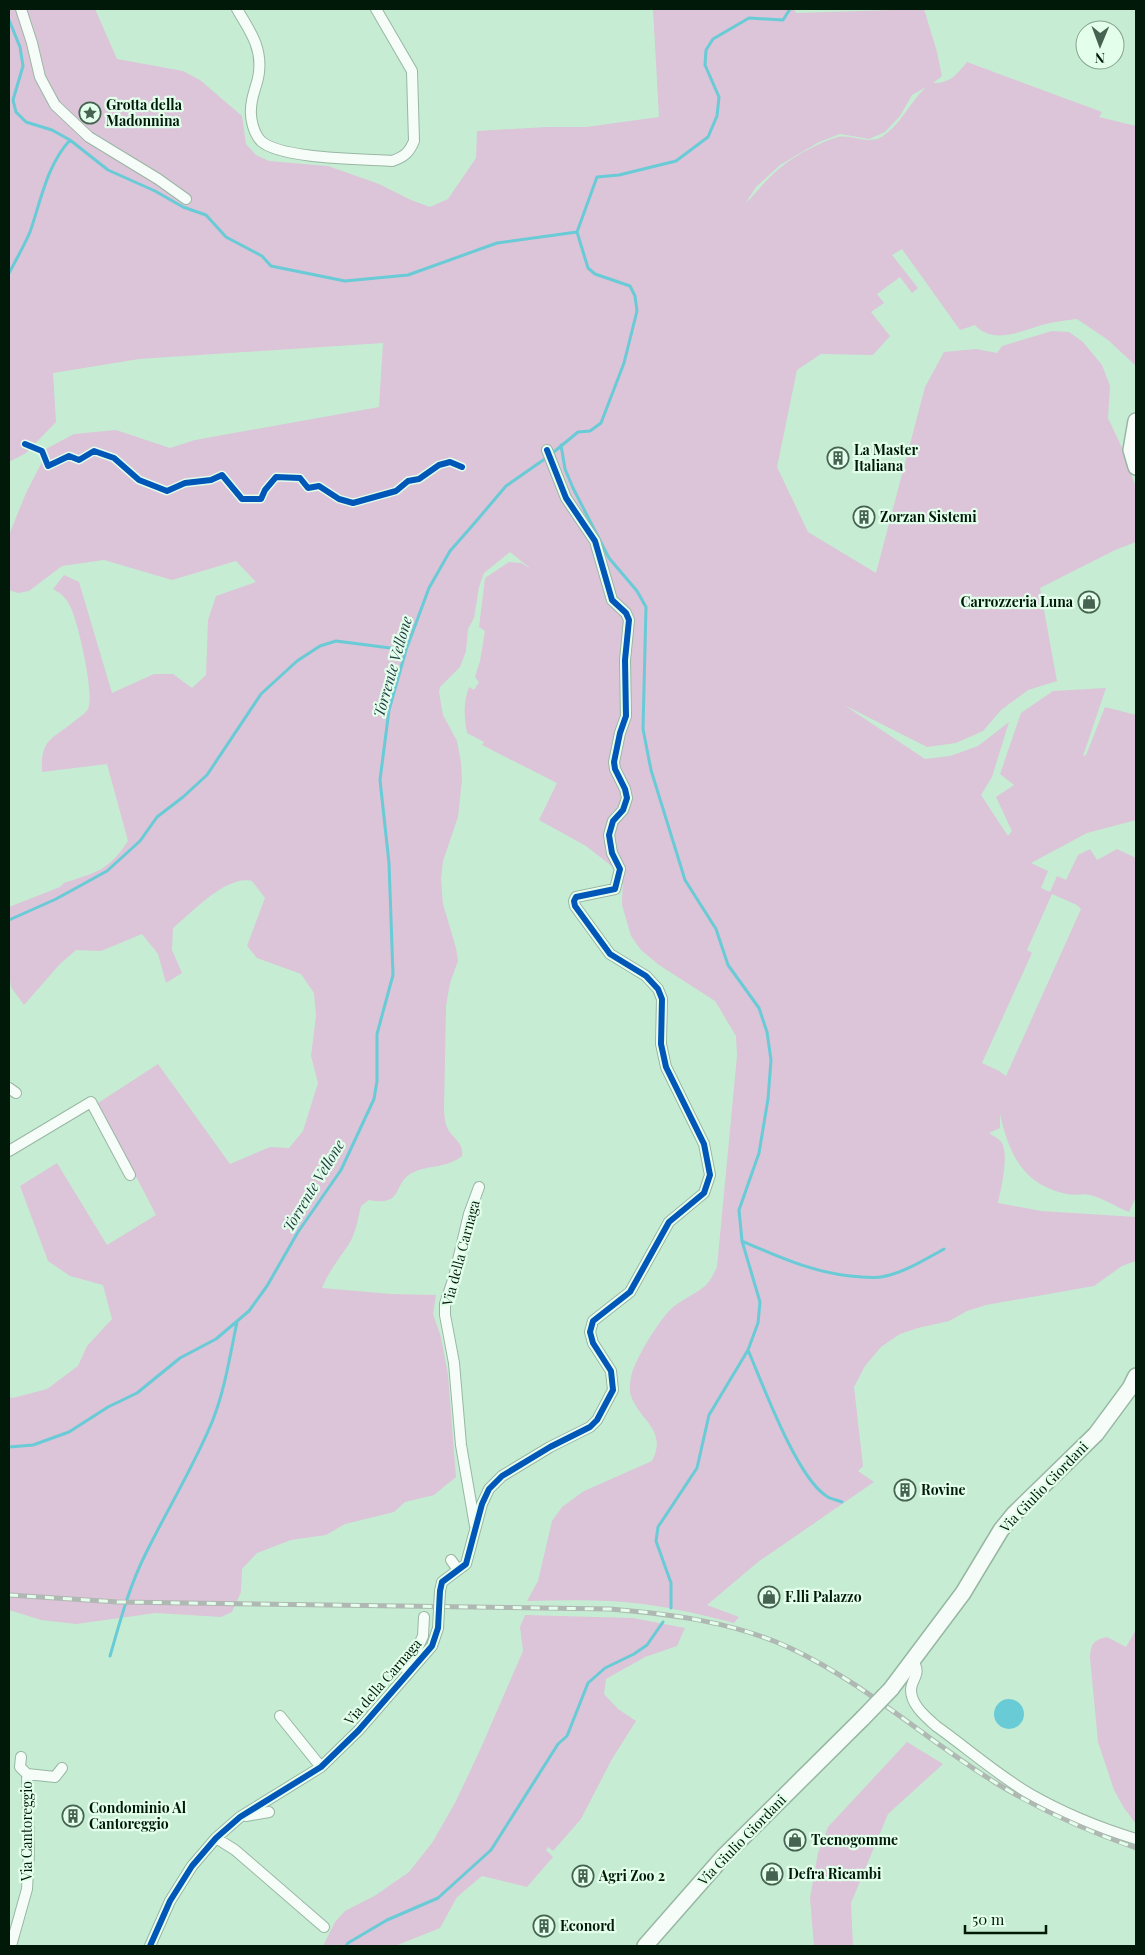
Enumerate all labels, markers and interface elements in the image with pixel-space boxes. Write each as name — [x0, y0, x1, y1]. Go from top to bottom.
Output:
north arrow — [1075, 20, 1125, 70]
text: N — [1095, 49, 1105, 68]
place label: Grotta della Madonnina — [106, 95, 183, 130]
place icon: Grotta della Madonnina — [78, 101, 102, 125]
place label: La Master Italiana — [854, 440, 918, 475]
building icon: La Master Italiana — [826, 446, 850, 470]
building icon: Zorzan Sistemi — [852, 505, 876, 529]
place label: Zorzan Sistemi — [880, 507, 977, 526]
shop icon: Carrozzeria Luna — [1077, 590, 1101, 614]
place label: Carrozzeria Luna — [961, 592, 1074, 611]
water label: Torrente Vellone — [368, 613, 416, 720]
water label: Torrente Vellone — [278, 1135, 349, 1235]
street label: Via della Carnaga — [437, 1198, 484, 1309]
street label: Via Giulio Giordani — [995, 1437, 1092, 1537]
building icon: Rovine — [893, 1478, 917, 1502]
place label: Rovine — [921, 1480, 966, 1499]
shop icon: F.lli Palazzo — [757, 1585, 781, 1609]
place label: F.lli Palazzo — [785, 1587, 862, 1606]
street label: Via della Carnaga — [339, 1634, 425, 1730]
street label: Via Cantoreggio — [17, 1781, 36, 1882]
street label: Via Giulio Giordani — [693, 1790, 790, 1890]
place label: Condominio Al Cantoreggio — [89, 1798, 187, 1833]
building icon: Condominio Al Cantoreggio — [61, 1804, 85, 1828]
shop icon: Tecnogomme — [783, 1828, 807, 1852]
place label: Tecnogomme — [811, 1830, 898, 1849]
shop icon: Defra Ricambi — [760, 1862, 784, 1886]
building icon: Agri Zoo 2 — [571, 1864, 595, 1888]
place label: Defra Ricambi — [788, 1864, 882, 1883]
place label: Agri Zoo 2 — [598, 1866, 665, 1885]
scale bar — [965, 1902, 1046, 1934]
text: 50 m — [972, 1909, 1005, 1929]
building icon: Econord — [532, 1914, 556, 1938]
place label: Econord — [560, 1916, 616, 1935]

